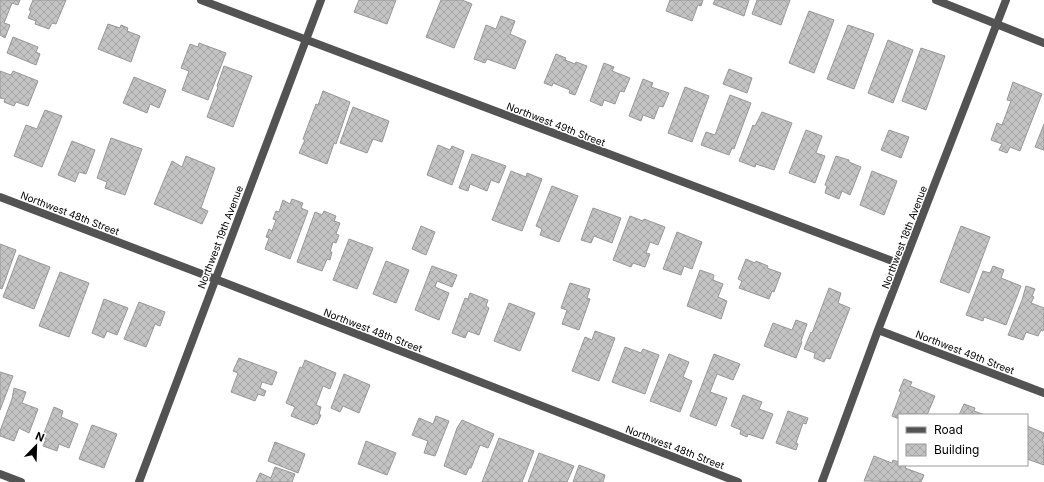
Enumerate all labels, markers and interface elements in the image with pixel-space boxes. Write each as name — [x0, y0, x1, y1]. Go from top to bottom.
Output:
street label: Northwest 49th Street — [505, 100, 608, 149]
street label: Northwest 19th Avenue — [195, 184, 245, 290]
street label: Northwest 18th Avenue — [879, 184, 929, 290]
street label: Northwest 48th Street — [19, 189, 122, 238]
street label: Northwest 48th Street — [322, 306, 425, 355]
street label: Northwest 49th Street — [914, 328, 1017, 377]
legend — [898, 414, 1028, 466]
text: Road — [934, 422, 963, 437]
street label: Northwest 48th Street — [624, 423, 727, 472]
north arrow — [16, 426, 56, 466]
text: N — [33, 429, 47, 445]
text: Building — [934, 442, 979, 457]

